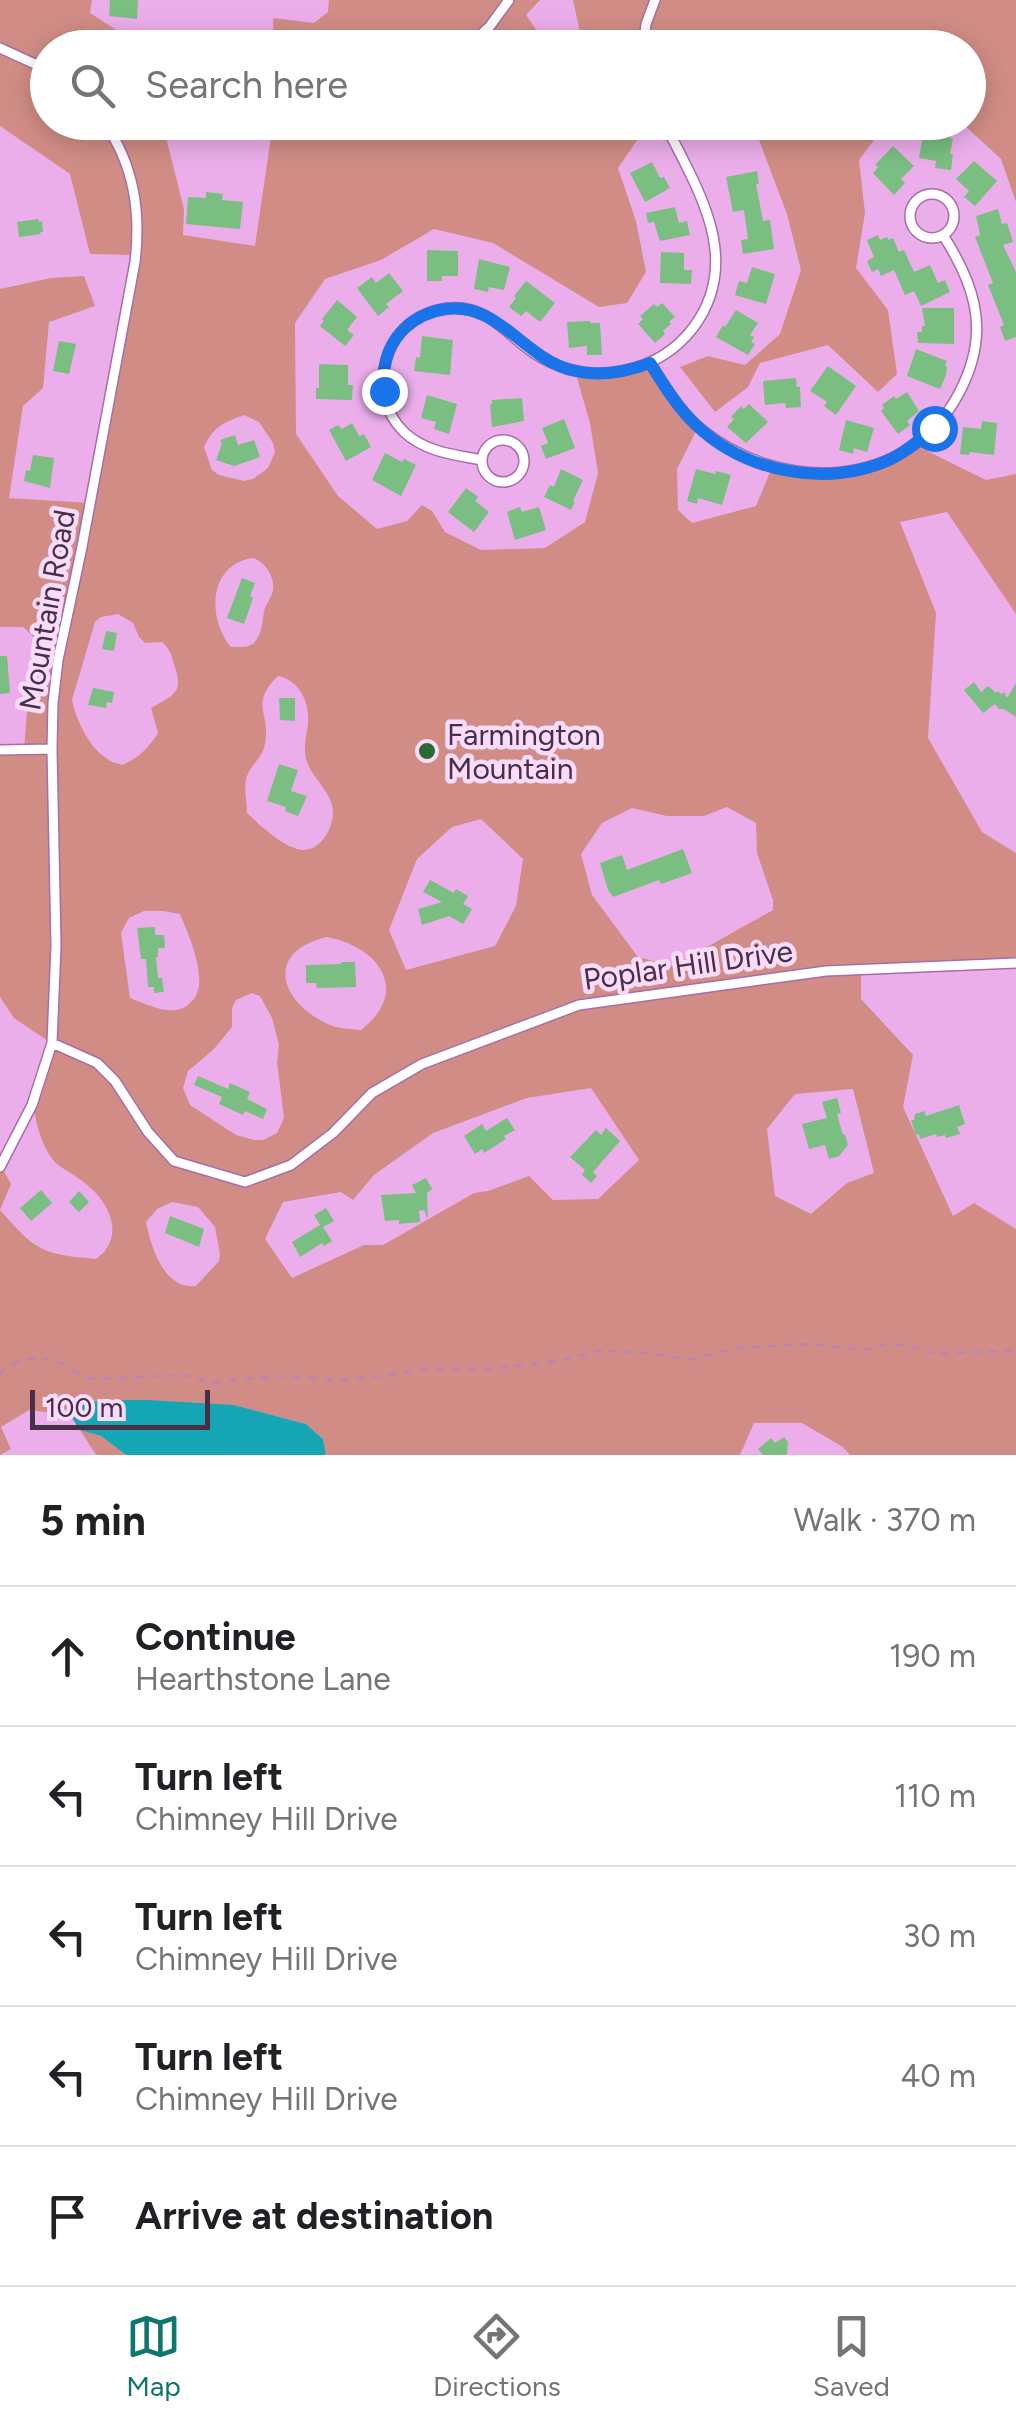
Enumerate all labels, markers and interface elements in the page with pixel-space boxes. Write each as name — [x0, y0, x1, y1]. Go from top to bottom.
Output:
search box — [30, 30, 986, 140]
icon: search — [65, 58, 120, 113]
text: Search here — [145, 62, 348, 108]
route end — [362, 369, 408, 415]
route start — [912, 406, 958, 452]
street label: Mountain Road — [11, 507, 83, 713]
place label: Farmington Mountain — [447, 716, 601, 787]
marker: Farmington Mountain — [416, 740, 438, 762]
street label: Poplar Hill Drive — [581, 932, 795, 998]
scale bar — [30, 1385, 210, 1430]
text: 100 m — [45, 1390, 123, 1424]
text: 5 min — [40, 1495, 146, 1546]
text: Walk · 370 m — [794, 1501, 976, 1539]
text: Continue — [135, 1614, 296, 1660]
icon: ahead — [40, 1629, 95, 1684]
text: 190 m — [889, 1637, 976, 1675]
text: Hearthstone Lane — [135, 1660, 391, 1698]
text: Turn left — [135, 1754, 283, 1800]
icon: left — [40, 1769, 95, 1824]
text: 110 m — [894, 1777, 976, 1815]
text: Chimney Hill Drive — [135, 1800, 398, 1838]
text: Turn left — [135, 1894, 283, 1940]
icon: left — [40, 1909, 95, 1964]
text: 30 m — [903, 1917, 976, 1955]
text: Chimney Hill Drive — [135, 1940, 398, 1978]
text: Turn left — [135, 2034, 283, 2080]
icon: left — [40, 2049, 95, 2104]
text: 40 m — [900, 2057, 976, 2095]
text: Chimney Hill Drive — [135, 2080, 398, 2118]
icon: arrive — [40, 2189, 95, 2244]
text: Arrive at destination — [135, 2193, 493, 2239]
tab: Map — [126, 2309, 181, 2403]
tab: Directions — [433, 2309, 561, 2403]
tab: Saved — [813, 2309, 890, 2403]

